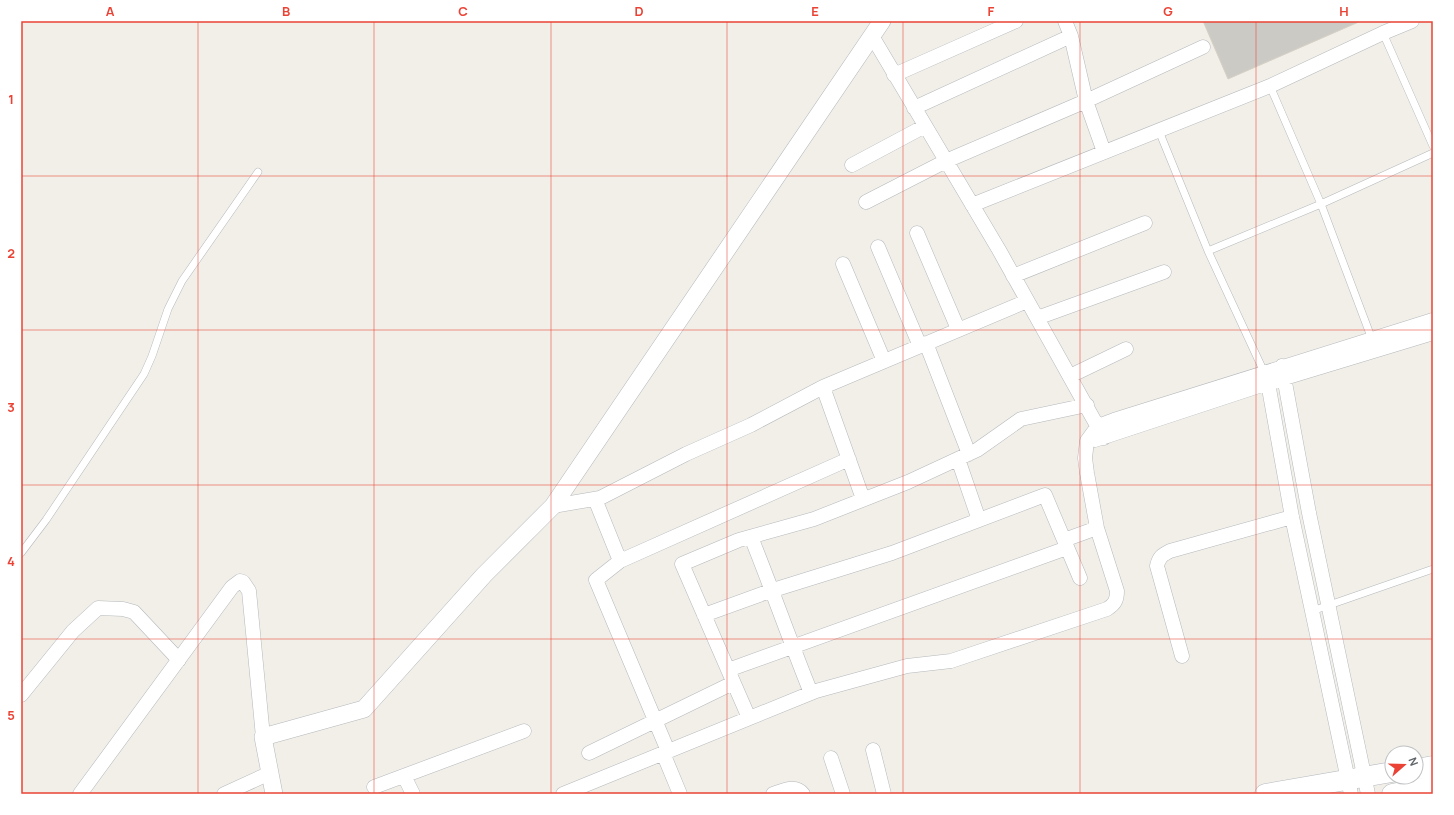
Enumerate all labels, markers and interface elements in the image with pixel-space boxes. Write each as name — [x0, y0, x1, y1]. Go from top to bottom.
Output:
text: A — [106, 2, 115, 20]
text: B — [282, 2, 290, 20]
text: C — [458, 2, 468, 20]
text: D — [634, 2, 644, 20]
text: E — [811, 2, 819, 20]
text: F — [988, 2, 995, 20]
text: G — [1163, 2, 1173, 20]
text: H — [1339, 2, 1349, 20]
text: 1 — [8, 90, 14, 108]
text: 2 — [7, 244, 15, 262]
text: 3 — [7, 398, 15, 416]
text: 4 — [7, 552, 15, 570]
text: 5 — [7, 706, 15, 724]
north arrow — [1384, 745, 1424, 785]
text: N — [1405, 755, 1422, 768]

